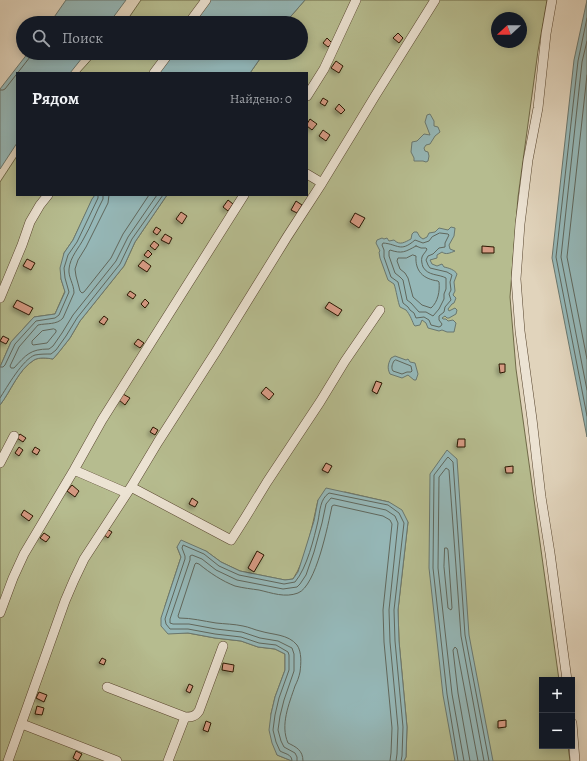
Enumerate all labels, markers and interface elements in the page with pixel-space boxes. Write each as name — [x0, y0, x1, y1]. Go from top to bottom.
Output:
north arrow — [491, 12, 527, 48]
search box — [16, 16, 308, 60]
icon: search — [30, 27, 52, 49]
text: Поиск — [62, 28, 103, 48]
text: Рядом — [32, 87, 79, 110]
text: Найдено: 0 — [230, 90, 292, 107]
map controls — [539, 677, 575, 749]
button: + — [539, 677, 575, 713]
button: − — [539, 713, 575, 749]

